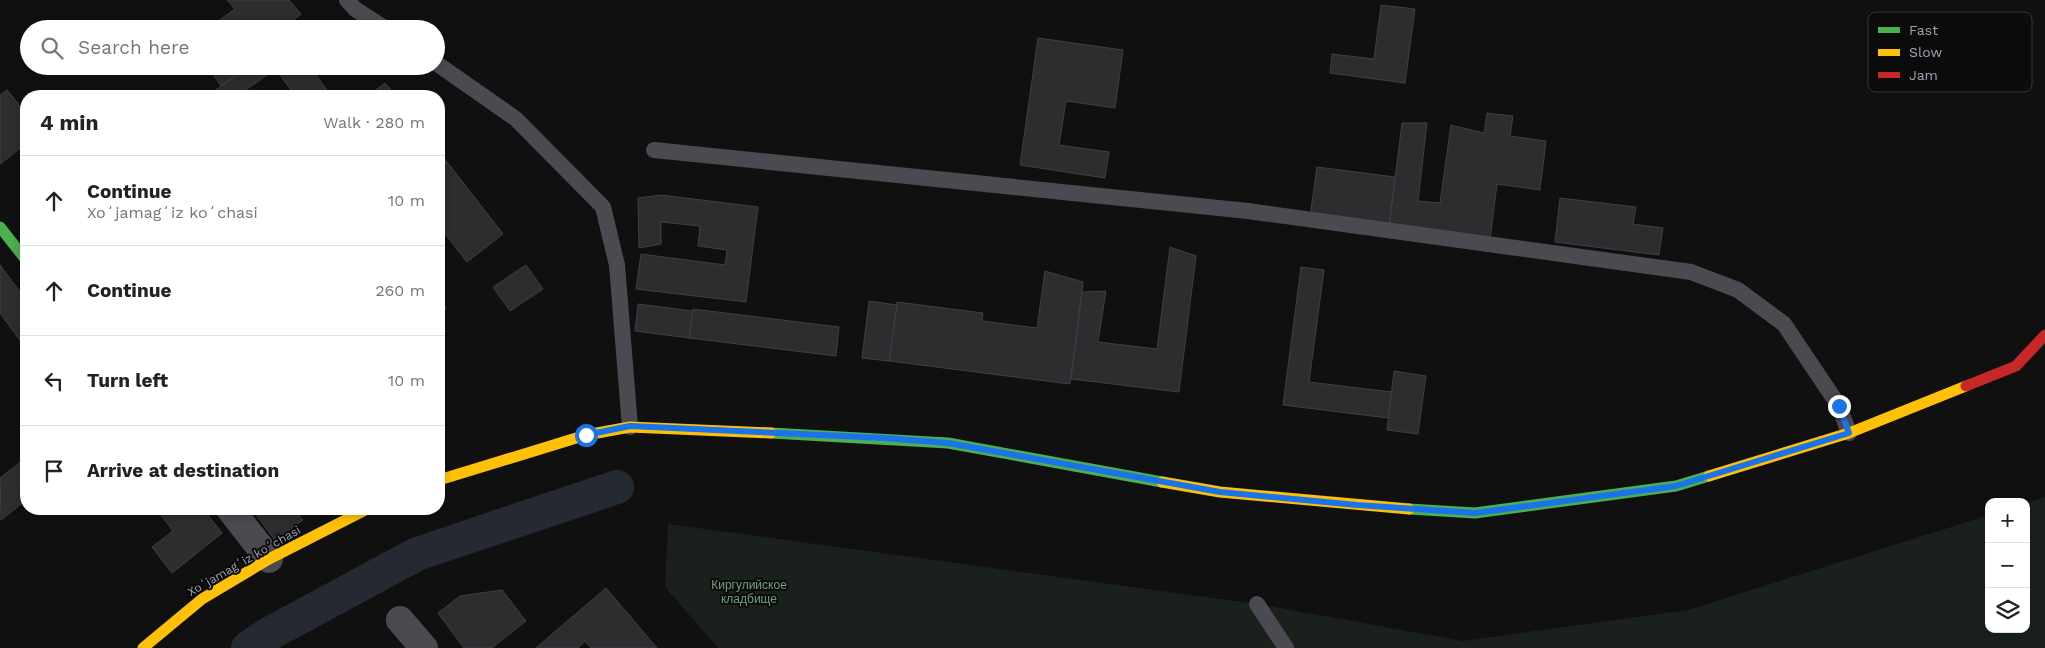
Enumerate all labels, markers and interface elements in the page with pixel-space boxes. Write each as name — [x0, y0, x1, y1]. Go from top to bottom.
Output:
legend — [1868, 12, 2032, 92]
search box — [20, 20, 445, 75]
text: Fast — [1909, 22, 1938, 38]
icon: search — [38, 34, 66, 62]
text: Search here — [78, 36, 189, 59]
text: Slow — [1909, 44, 1942, 60]
text: Jam — [1909, 67, 1938, 83]
text: 4 min — [40, 110, 98, 135]
text: Walk · 280 m — [323, 113, 425, 132]
text: Continue — [87, 180, 171, 203]
icon: ahead — [40, 187, 68, 215]
text: 10 m — [388, 191, 425, 210]
text: Xoʻjamagʻiz koʻchasi — [87, 203, 258, 222]
icon: ahead — [40, 277, 68, 305]
text: Continue — [87, 279, 171, 302]
text: 260 m — [375, 281, 425, 300]
icon: left — [40, 367, 68, 395]
text: Turn left — [87, 369, 168, 392]
text: 10 m — [388, 371, 425, 390]
route end — [1828, 395, 1851, 418]
route start — [575, 424, 598, 447]
icon: arrive — [40, 457, 68, 485]
text: Arrive at destination — [87, 459, 279, 482]
map controls — [1985, 498, 2030, 633]
button: + — [1985, 498, 2030, 543]
street label: Xoʻjamagʻiz koʻchasi — [185, 523, 303, 599]
button: − — [1985, 543, 2030, 588]
park label: Киргулийское кладбище — [711, 578, 787, 606]
button: layers — [1985, 588, 2030, 633]

